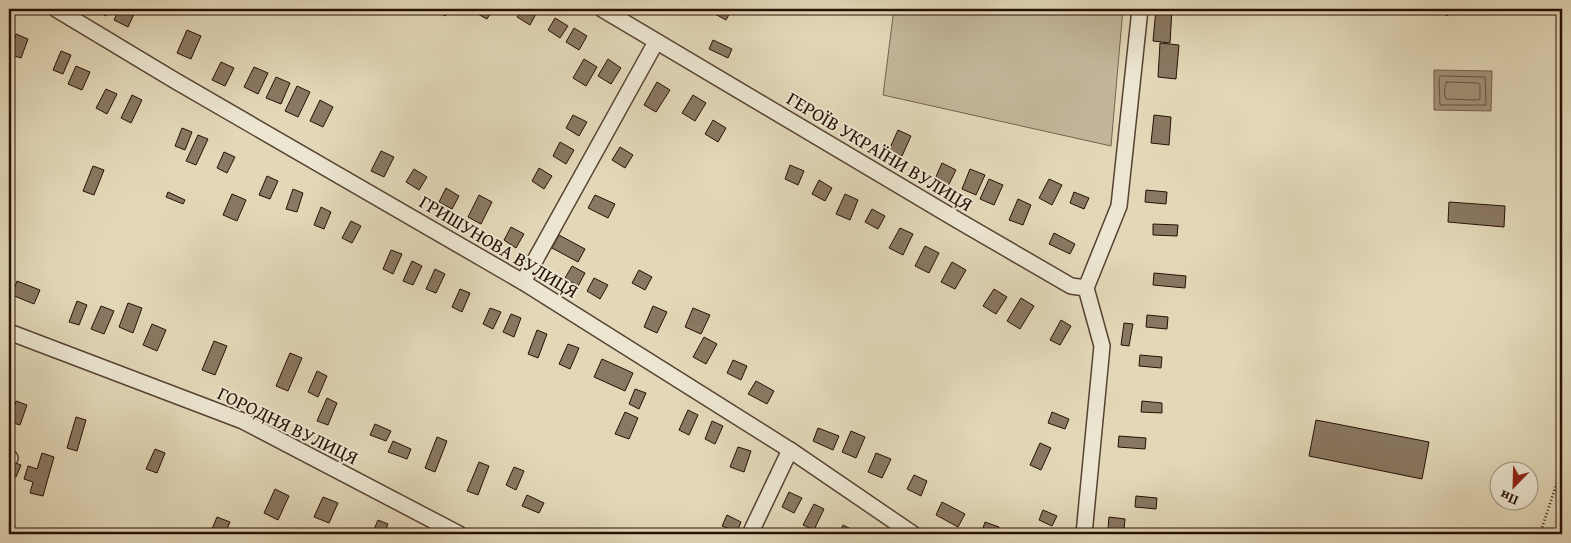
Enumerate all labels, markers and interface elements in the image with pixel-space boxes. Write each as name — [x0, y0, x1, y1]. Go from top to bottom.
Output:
street label: ГЕРОЇВ УКРАЇНИ ВУЛИЦЯ — [782, 84, 978, 218]
street label: ГРИШУНОВА ВУЛИЦЯ — [414, 187, 584, 305]
street label: ГОРОДНЯ ВУЛИЦЯ — [213, 379, 363, 471]
north arrow — [1488, 460, 1538, 510]
text: Пн — [1496, 485, 1521, 511]

